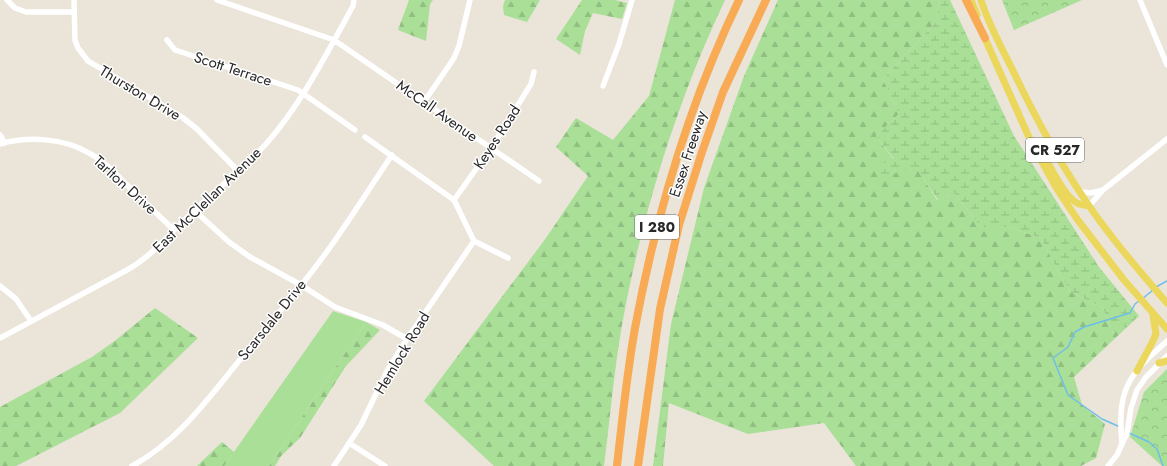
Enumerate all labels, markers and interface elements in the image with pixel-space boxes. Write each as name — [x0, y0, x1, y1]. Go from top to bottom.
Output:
street label: Scott Terrace — [191, 46, 275, 92]
street label: Thurston Drive — [95, 60, 185, 126]
street label: McCall Avenue — [392, 75, 482, 147]
street label: Keyes Road — [468, 101, 526, 173]
street label: Essex Freeway — [664, 107, 712, 200]
road number: CR 527 — [1026, 138, 1084, 162]
street label: East McClellan Avenue — [148, 142, 266, 258]
street label: Tarlton Drive — [88, 150, 162, 220]
road number: I 280 — [635, 215, 679, 239]
street label: Scarsdale Drive — [232, 275, 312, 365]
street label: Hemlock Road — [369, 308, 435, 398]

